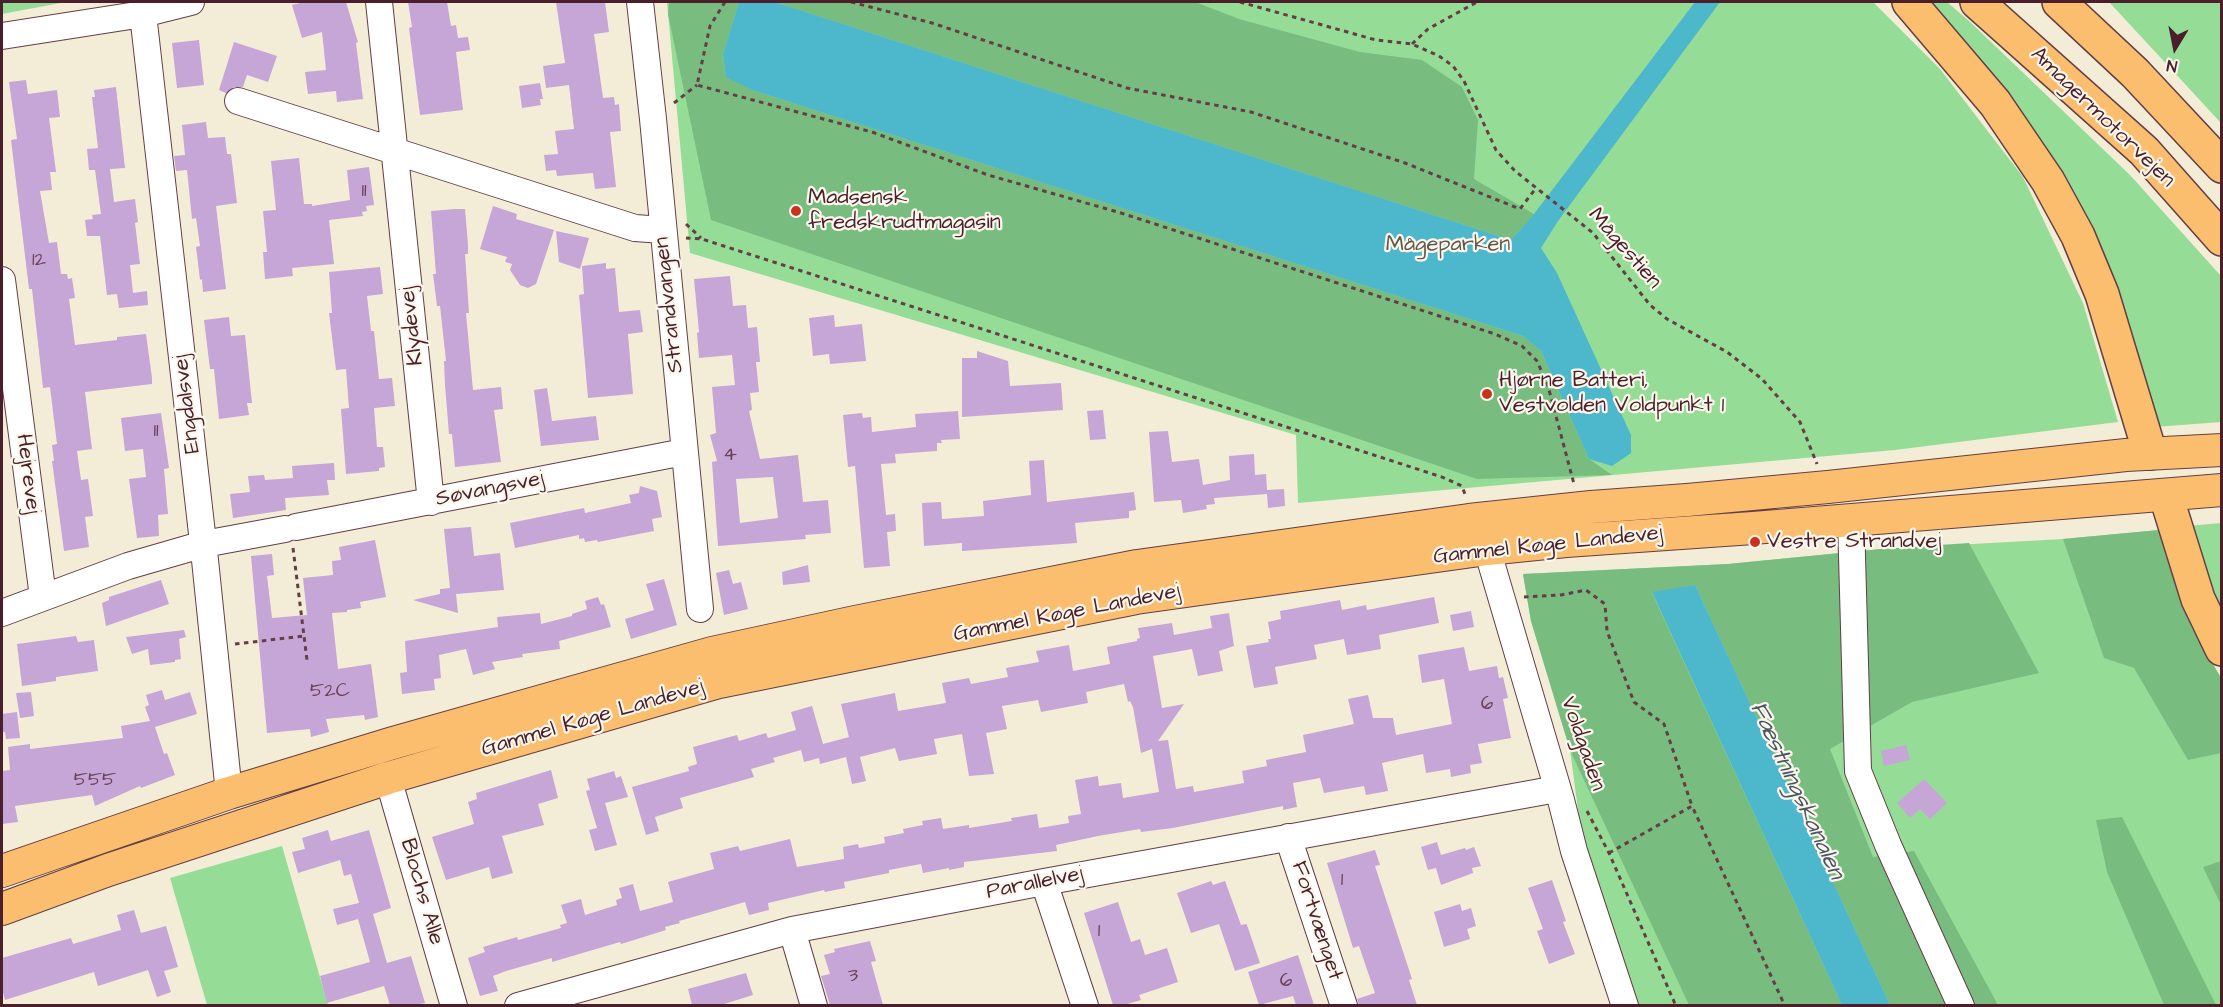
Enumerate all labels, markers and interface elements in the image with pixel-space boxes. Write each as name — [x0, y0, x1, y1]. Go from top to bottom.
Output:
north arrow — [2145, 18, 2205, 78]
street label: Amagermotorvejen — [2024, 42, 2180, 194]
text: N — [2165, 54, 2179, 77]
house number: 11 — [361, 180, 367, 204]
place label: Madsensk fredskrudtmagasin — [808, 185, 1001, 236]
street label: Mågestien — [1582, 203, 1666, 295]
marker: Madsensk fredskrudtmagasin — [789, 204, 803, 218]
park label: Mågeparken — [1386, 232, 1510, 258]
street label: Strandvangen — [650, 236, 690, 374]
house number: 12 — [32, 249, 46, 273]
street label: Klydevej — [396, 285, 430, 367]
street label: Engdalsvej — [169, 353, 207, 455]
place label: Hjørne Batteri, Vestvolden Voldpunkt 1 — [1499, 368, 1724, 420]
marker: Hjørne Batteri, Vestvolden Voldpunkt 1 — [1480, 387, 1494, 401]
house number: 11 — [153, 420, 159, 444]
street label: Hejrevej — [9, 432, 45, 516]
house number: 4 — [723, 444, 737, 468]
street label: Søvangsvej — [434, 467, 546, 513]
street label: Gammel Køge Landevej — [1432, 521, 1664, 571]
place label: Vestre Strandvej — [1767, 529, 1941, 555]
marker: Vestre Strandvej — [1748, 535, 1762, 549]
street label: Gammel Køge Landevej — [951, 579, 1183, 649]
street label: Gammel Køge Landevej — [479, 675, 707, 763]
house number: 52C — [310, 680, 350, 704]
house number: 6 — [1481, 693, 1493, 717]
street label: Voldgaden — [1554, 694, 1610, 794]
water label: Fæstningskanalen — [1742, 698, 1850, 884]
house number: 555 — [74, 769, 116, 793]
street label: Blochs Alle — [393, 836, 449, 948]
street label: Fortvænget — [1284, 858, 1348, 984]
street label: Parallelvej — [984, 862, 1086, 906]
house number: 1 — [1341, 869, 1343, 893]
house number: 1 — [1098, 920, 1100, 944]
house number: 3 — [848, 965, 858, 989]
house number: 6 — [1280, 970, 1292, 994]

